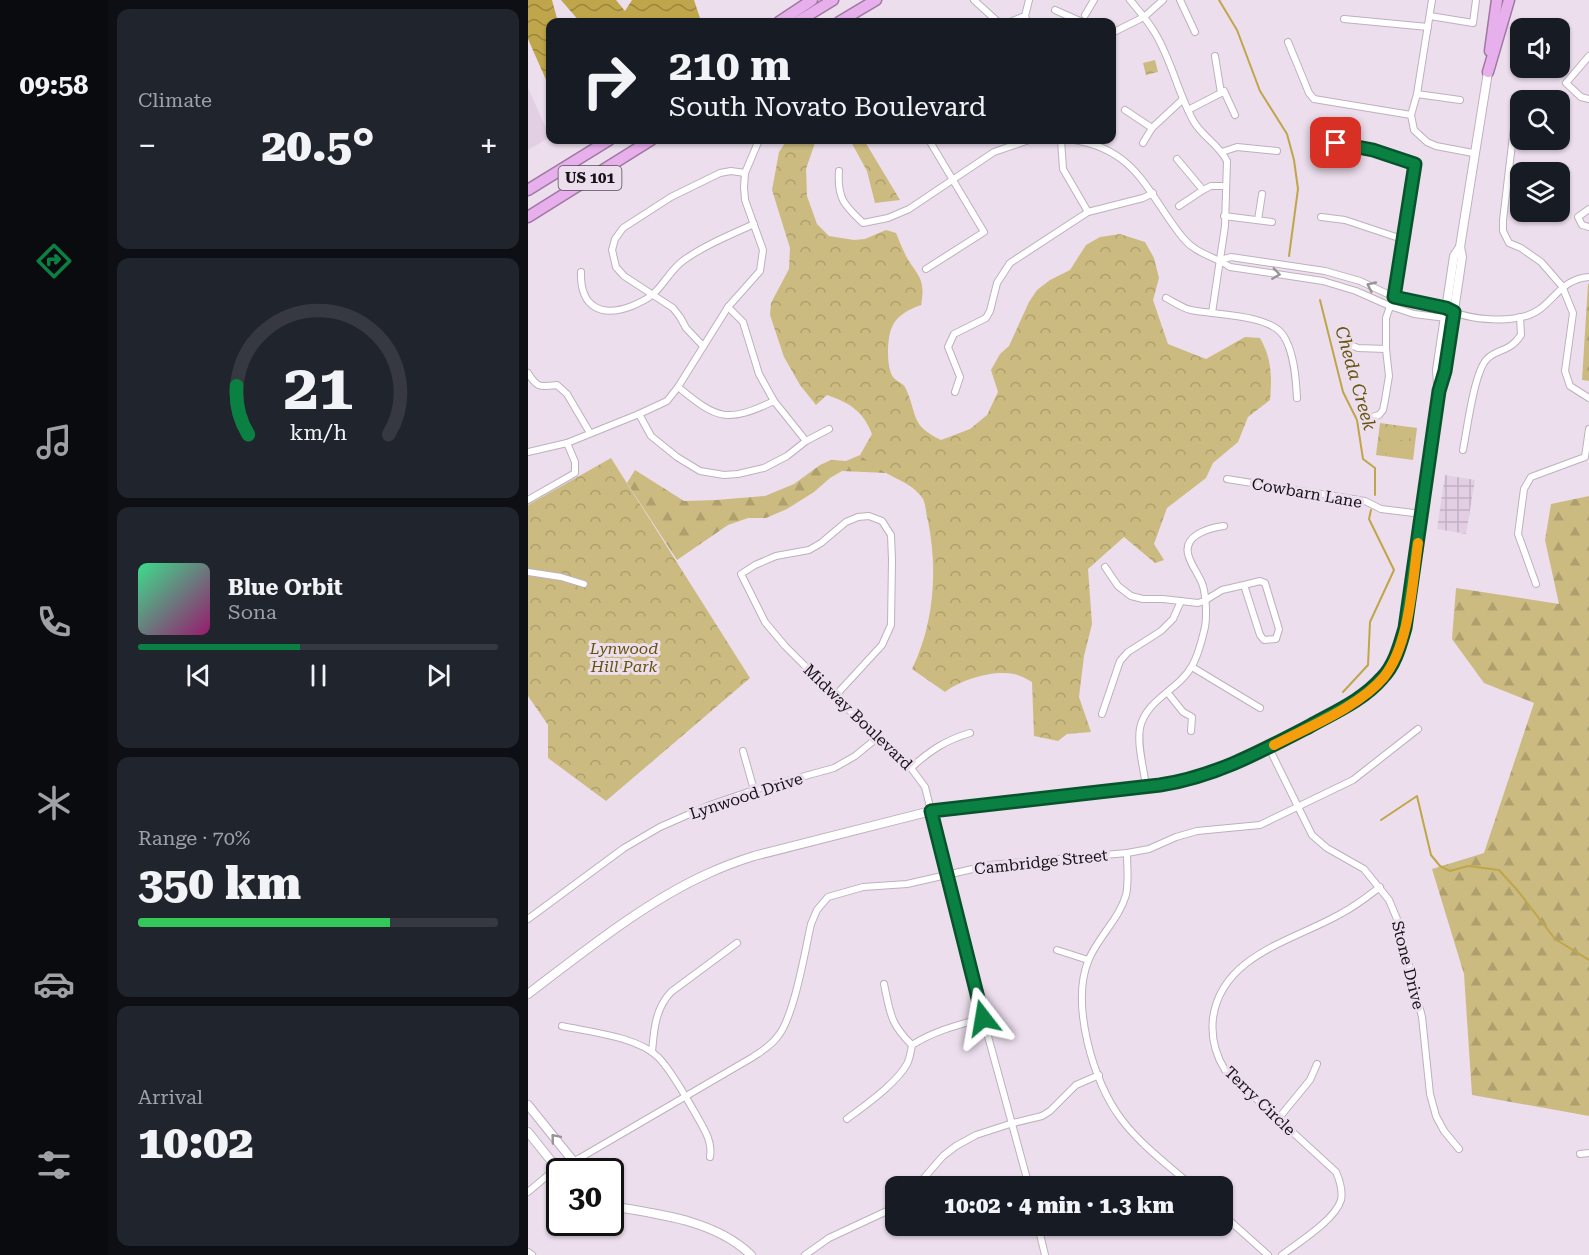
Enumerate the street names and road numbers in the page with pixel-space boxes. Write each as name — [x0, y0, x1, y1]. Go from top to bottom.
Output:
road number: US 101 — [559, 166, 622, 190]
street label: Cowbarn Lane — [1250, 474, 1364, 512]
street label: Midway Boulevard — [800, 660, 916, 774]
street label: Lynwood Drive — [687, 769, 805, 823]
street label: Cambridge Street — [973, 846, 1109, 878]
street label: Stone Drive — [1388, 919, 1428, 1011]
street label: Terry Circle — [1221, 1062, 1300, 1140]

